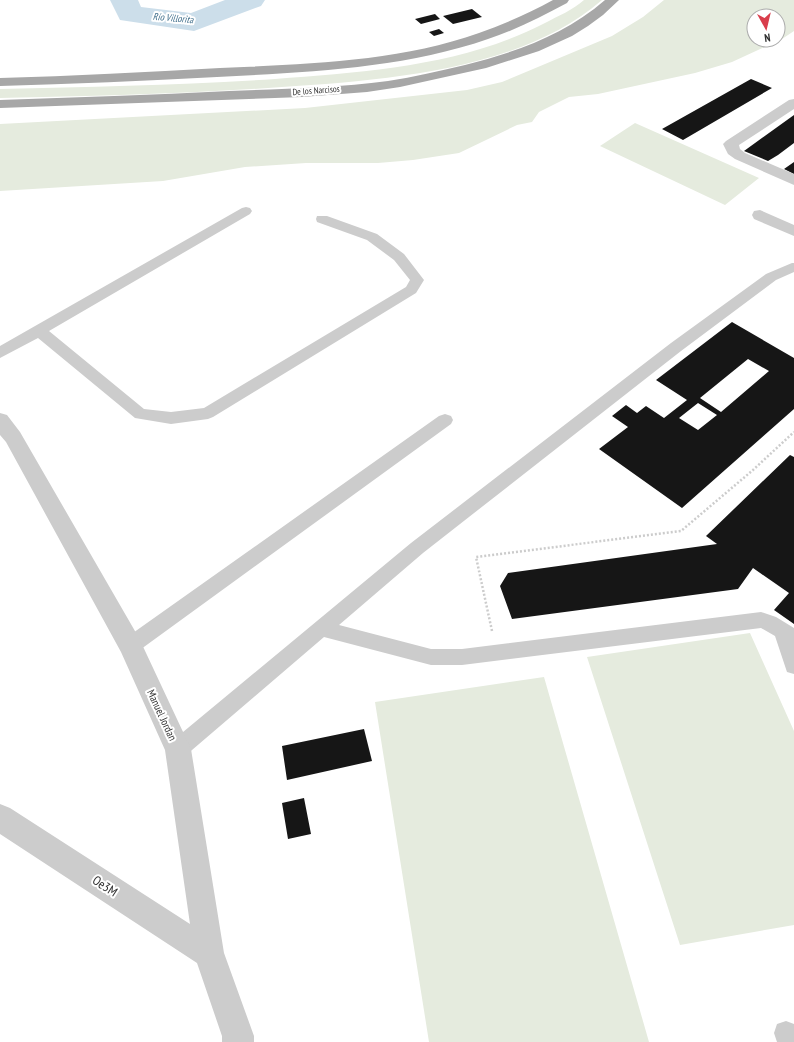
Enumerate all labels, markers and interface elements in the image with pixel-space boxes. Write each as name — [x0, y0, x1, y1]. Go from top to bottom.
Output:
north arrow — [746, 8, 786, 48]
water label: Río Villorita — [152, 10, 195, 26]
text: N — [763, 31, 771, 45]
street label: De los Narcisos — [292, 83, 340, 97]
street label: Manuel Jordan — [144, 687, 180, 743]
street label: Oe3M — [89, 872, 121, 900]

